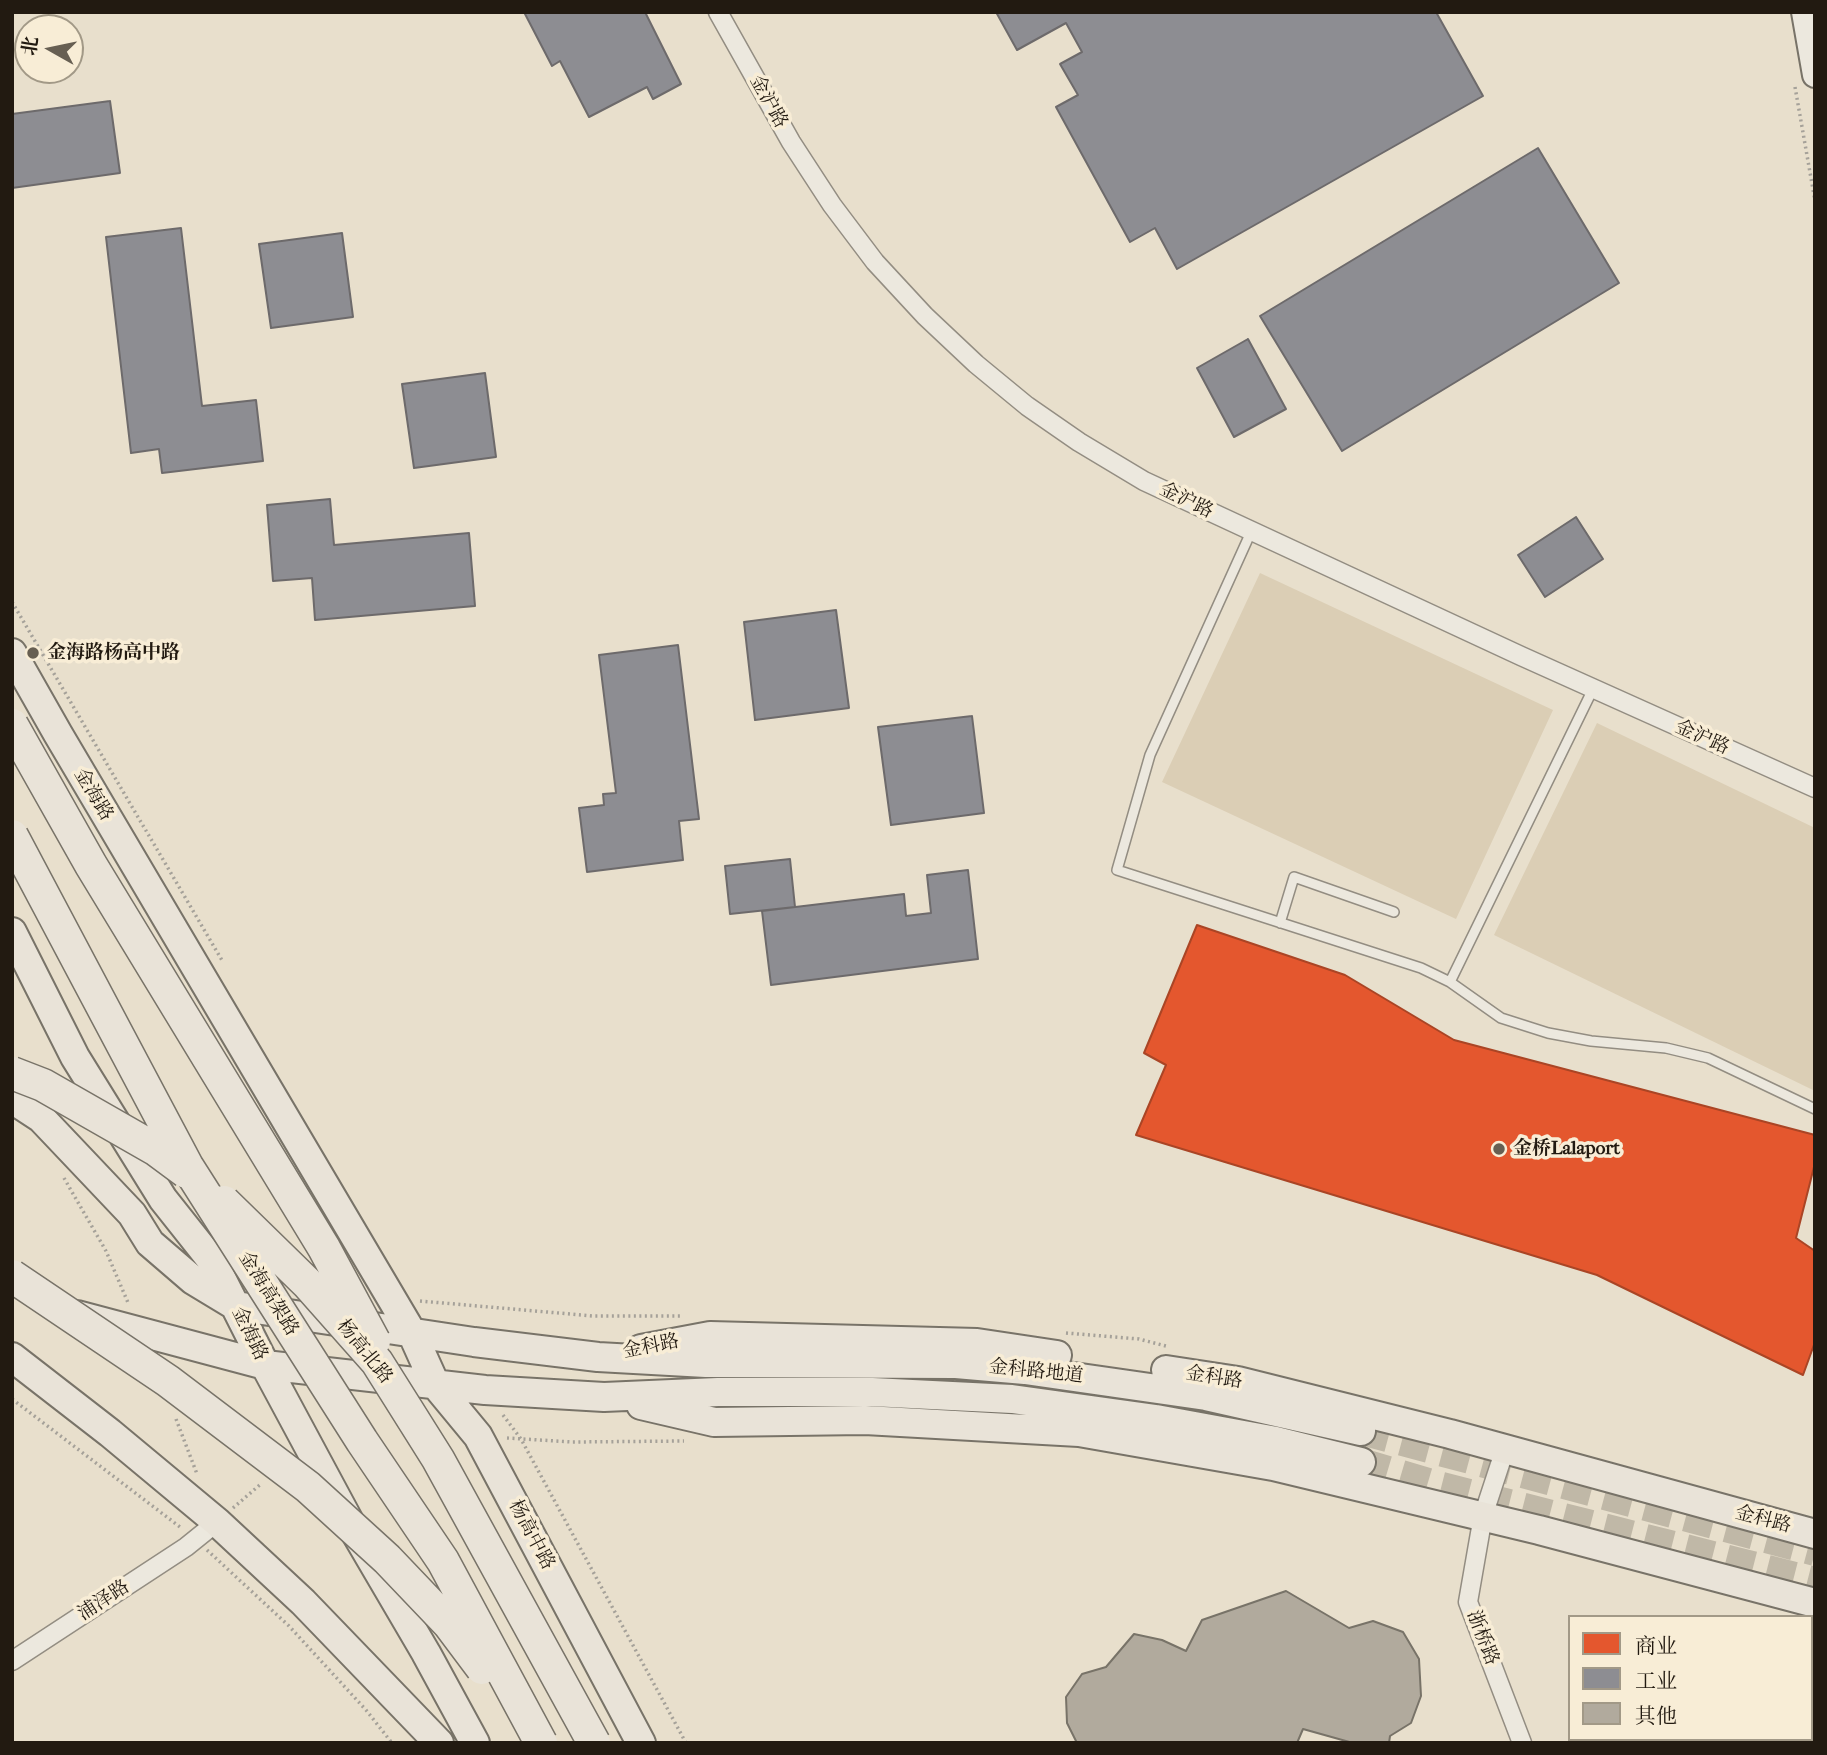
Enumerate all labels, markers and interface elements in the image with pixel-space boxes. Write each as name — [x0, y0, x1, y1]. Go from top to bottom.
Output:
north arrow — [14, 14, 84, 84]
text: 北 — [18, 35, 43, 57]
street label: 金沪路 — [744, 72, 792, 132]
street label: 金沪路 — [1155, 478, 1217, 524]
place label: 金海路杨高中路 — [47, 642, 180, 664]
marker: 金海路杨高中路 — [25, 645, 41, 661]
street label: 金沪路 — [1671, 716, 1733, 760]
street label: 金海路 — [69, 765, 117, 825]
place label: 金桥Lalaport — [1513, 1138, 1620, 1160]
marker: 金桥Lalaport — [1491, 1141, 1507, 1157]
street label: 金海高架路 — [233, 1248, 303, 1340]
street label: 金海路 — [226, 1303, 272, 1365]
street label: 杨高北路 — [331, 1315, 397, 1389]
street label: 金科路 — [621, 1330, 681, 1364]
street label: 金科路地道 — [988, 1356, 1084, 1388]
street label: 金科路 — [1184, 1362, 1244, 1394]
street label: 杨高中路 — [503, 1496, 559, 1574]
street label: 金科路 — [1733, 1502, 1793, 1538]
street label: 浦泽路 — [74, 1576, 134, 1626]
street label: 浙桥路 — [1461, 1607, 1503, 1669]
legend — [1568, 1615, 1813, 1741]
text: 商业 — [1635, 1634, 1677, 1658]
text: 工业 — [1635, 1669, 1677, 1693]
text: 其他 — [1635, 1704, 1677, 1728]

